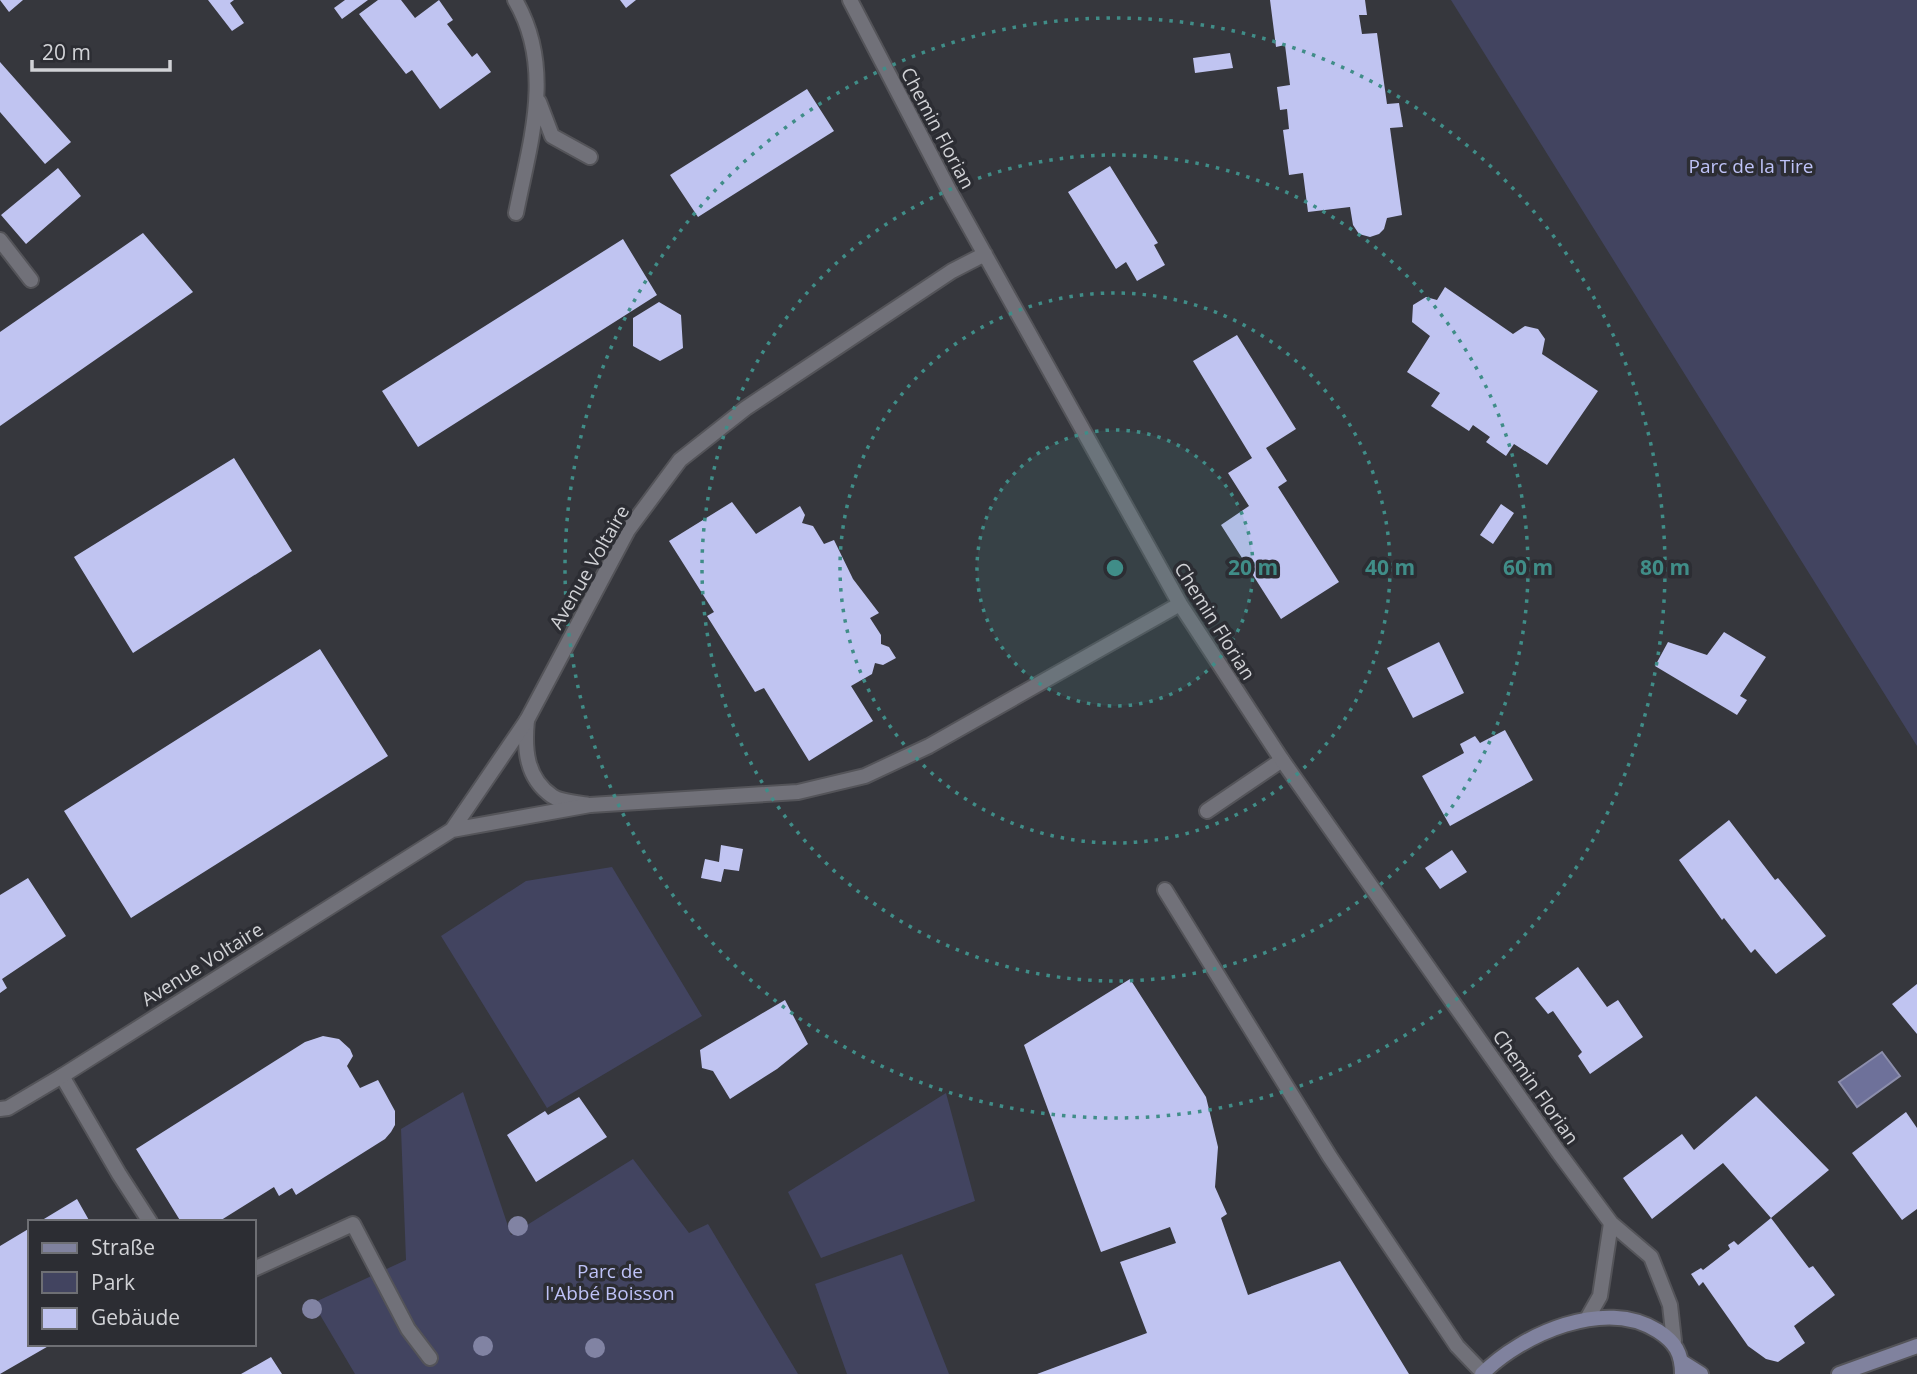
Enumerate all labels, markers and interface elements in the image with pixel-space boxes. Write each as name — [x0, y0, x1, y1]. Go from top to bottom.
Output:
scale bar — [32, 28, 170, 72]
text: 20 m — [42, 38, 91, 66]
street label: Chemin Florian — [895, 63, 981, 193]
park label: Parc de la Tire — [1688, 153, 1814, 179]
street label: Avenue Voltaire — [543, 500, 635, 634]
text: 20 m — [1228, 553, 1278, 581]
text: 40 m — [1365, 553, 1415, 581]
text: 60 m — [1503, 553, 1553, 581]
text: 80 m — [1640, 553, 1690, 581]
centre of rings — [1103, 556, 1127, 580]
street label: Chemin Florian — [1168, 557, 1262, 685]
street label: Avenue Voltaire — [136, 916, 268, 1012]
street label: Chemin Florian — [1487, 1025, 1585, 1149]
legend — [28, 1220, 256, 1346]
text: Straße — [91, 1233, 155, 1261]
park label: Parc de l'Abbé Boisson — [545, 1258, 675, 1306]
text: Park — [91, 1268, 135, 1296]
text: Gebäude — [91, 1303, 180, 1331]

